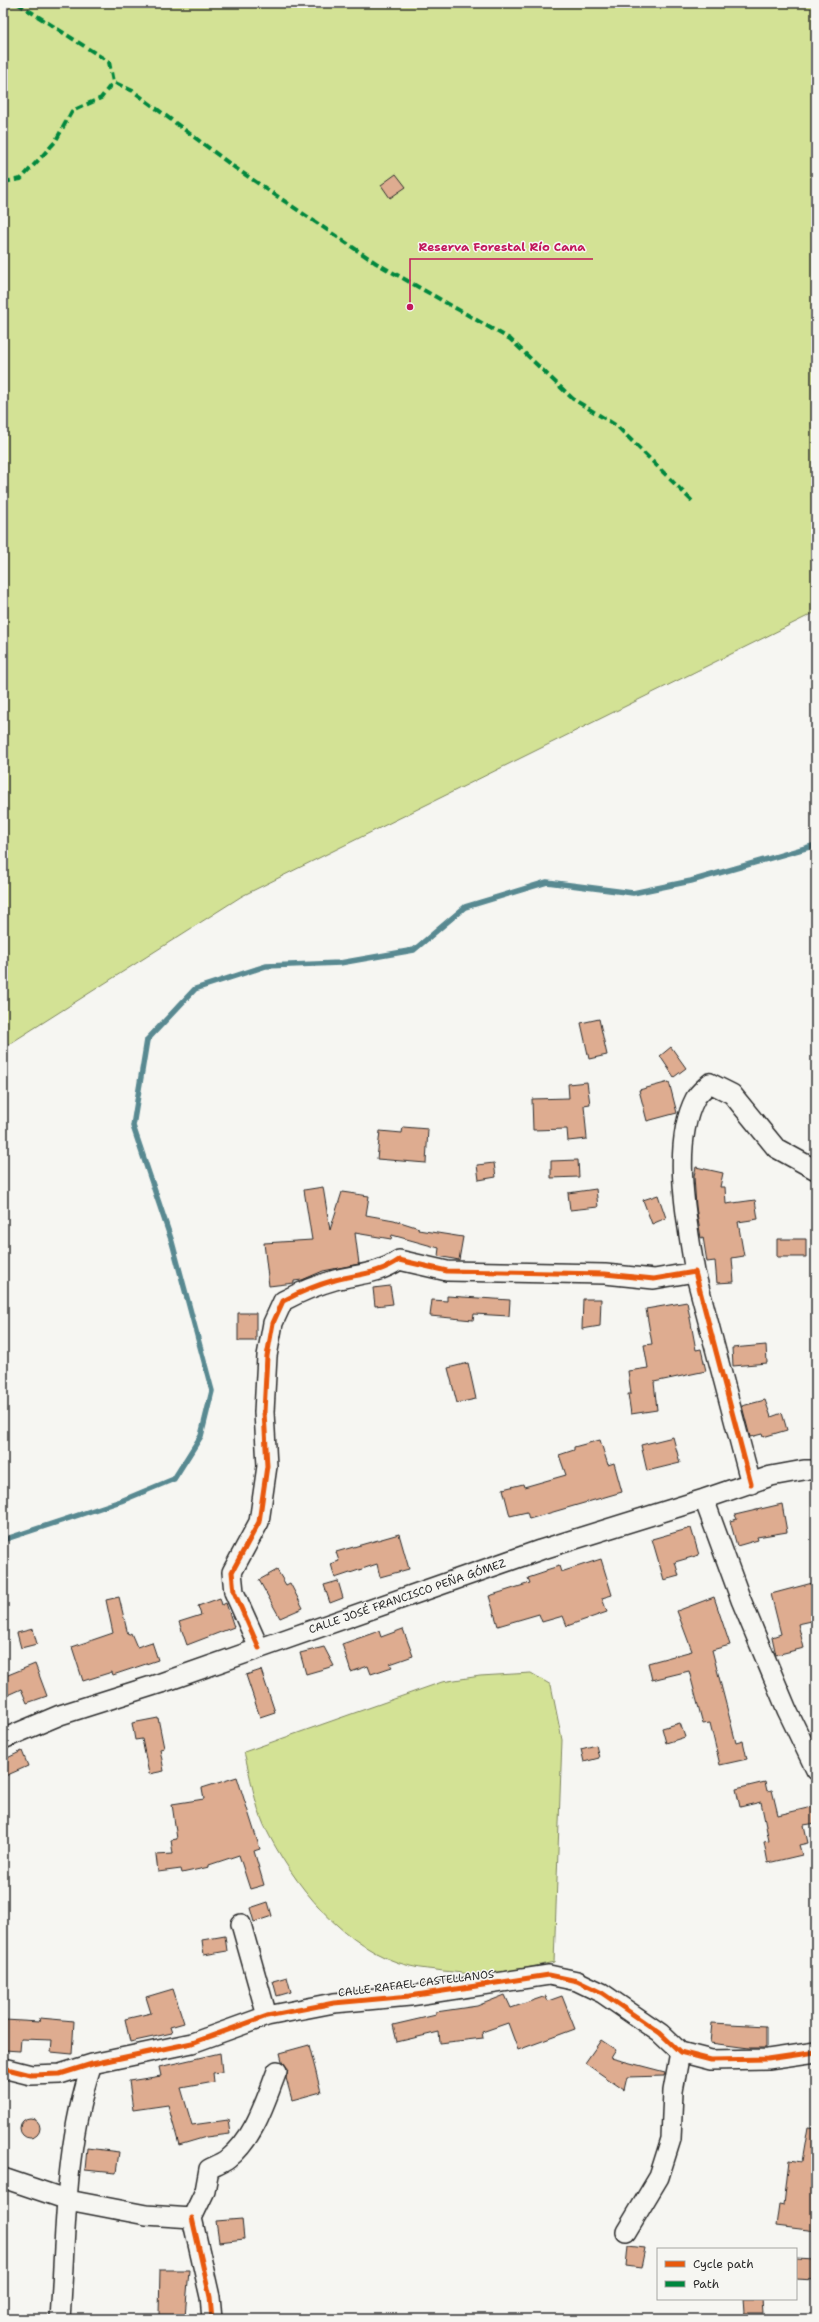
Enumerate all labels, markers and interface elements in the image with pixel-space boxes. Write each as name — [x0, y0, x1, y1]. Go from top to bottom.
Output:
callout: Reserva Forestal Río Cana — [410, 235, 593, 259]
text: Reserva Forestal Río Cana — [418, 239, 586, 255]
street label: CALLE JOSÉ FRANCISCO PEÑA GÓMEZ — [306, 1555, 508, 1637]
street label: CALLE RAFAEL CASTELLANOS — [337, 1966, 495, 2001]
legend — [657, 2248, 797, 2300]
text: Cycle path — [693, 2256, 754, 2272]
text: Path — [693, 2276, 719, 2292]

